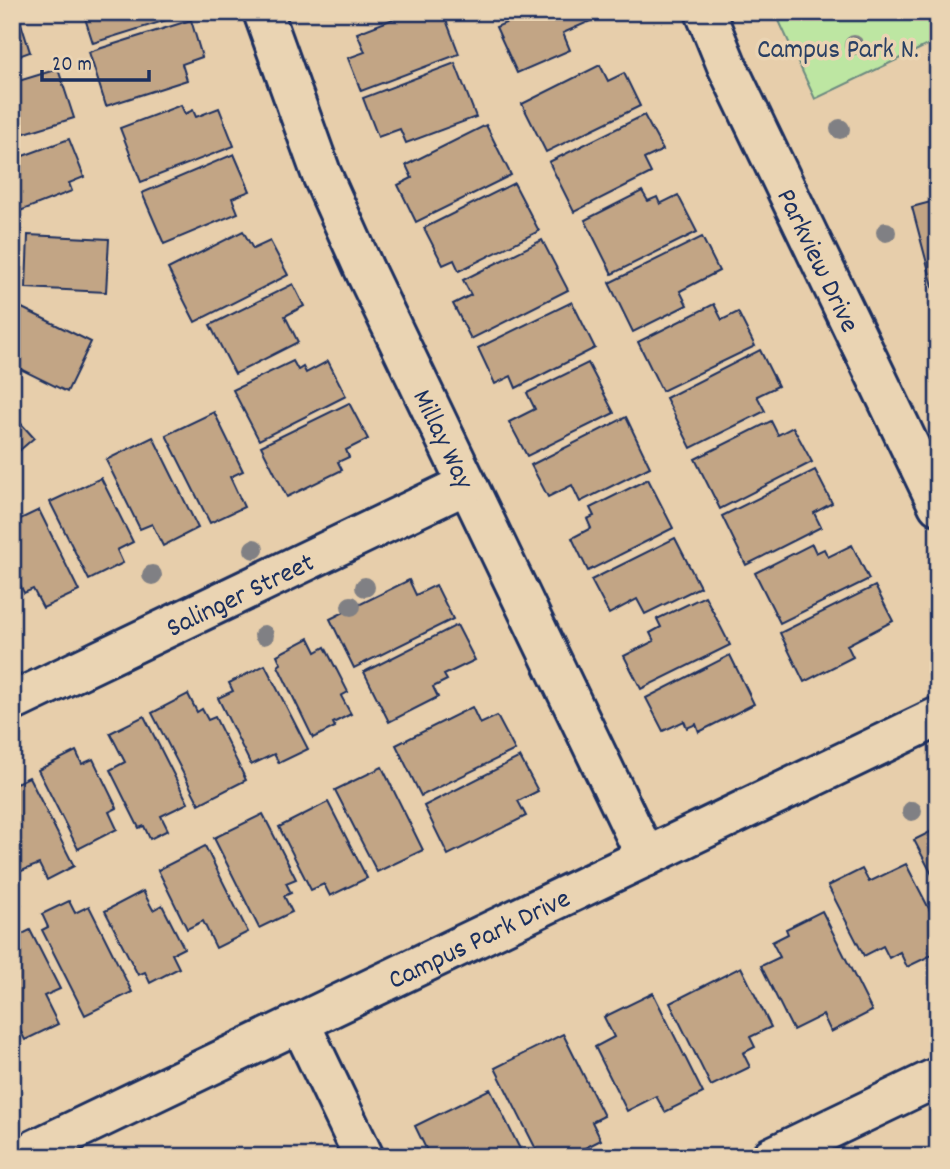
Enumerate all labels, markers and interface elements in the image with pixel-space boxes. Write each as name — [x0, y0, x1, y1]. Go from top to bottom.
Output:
park label: Campus Park N. — [757, 32, 919, 72]
scale bar — [42, 38, 149, 82]
text: 20 m — [52, 51, 92, 81]
street label: Parkview Drive — [764, 183, 867, 340]
street label: Millay Way — [400, 384, 482, 498]
street label: Salinger Street — [161, 545, 322, 650]
street label: Campus Park Drive — [383, 881, 578, 1002]

